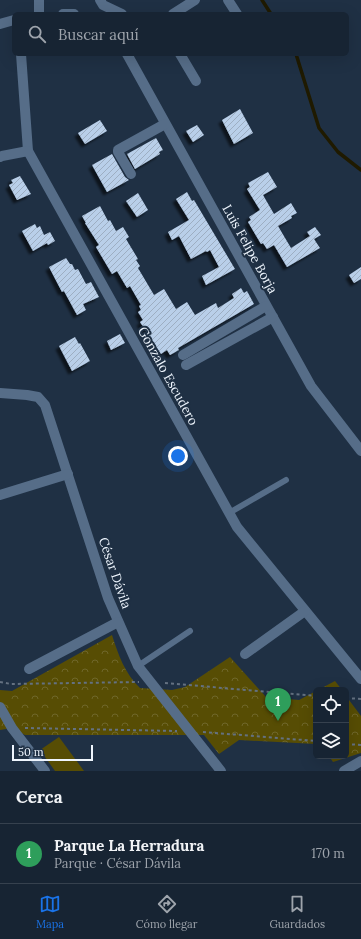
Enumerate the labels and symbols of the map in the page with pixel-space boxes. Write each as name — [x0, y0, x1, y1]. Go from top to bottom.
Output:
street label: Luis Felipe Borja — [219, 202, 282, 297]
street label: Gonzalo Escudero — [134, 324, 202, 429]
your location — [168, 446, 188, 466]
street label: César Dávila — [95, 535, 135, 611]
pin: 1 — [265, 688, 291, 721]
scale bar — [12, 743, 93, 762]

